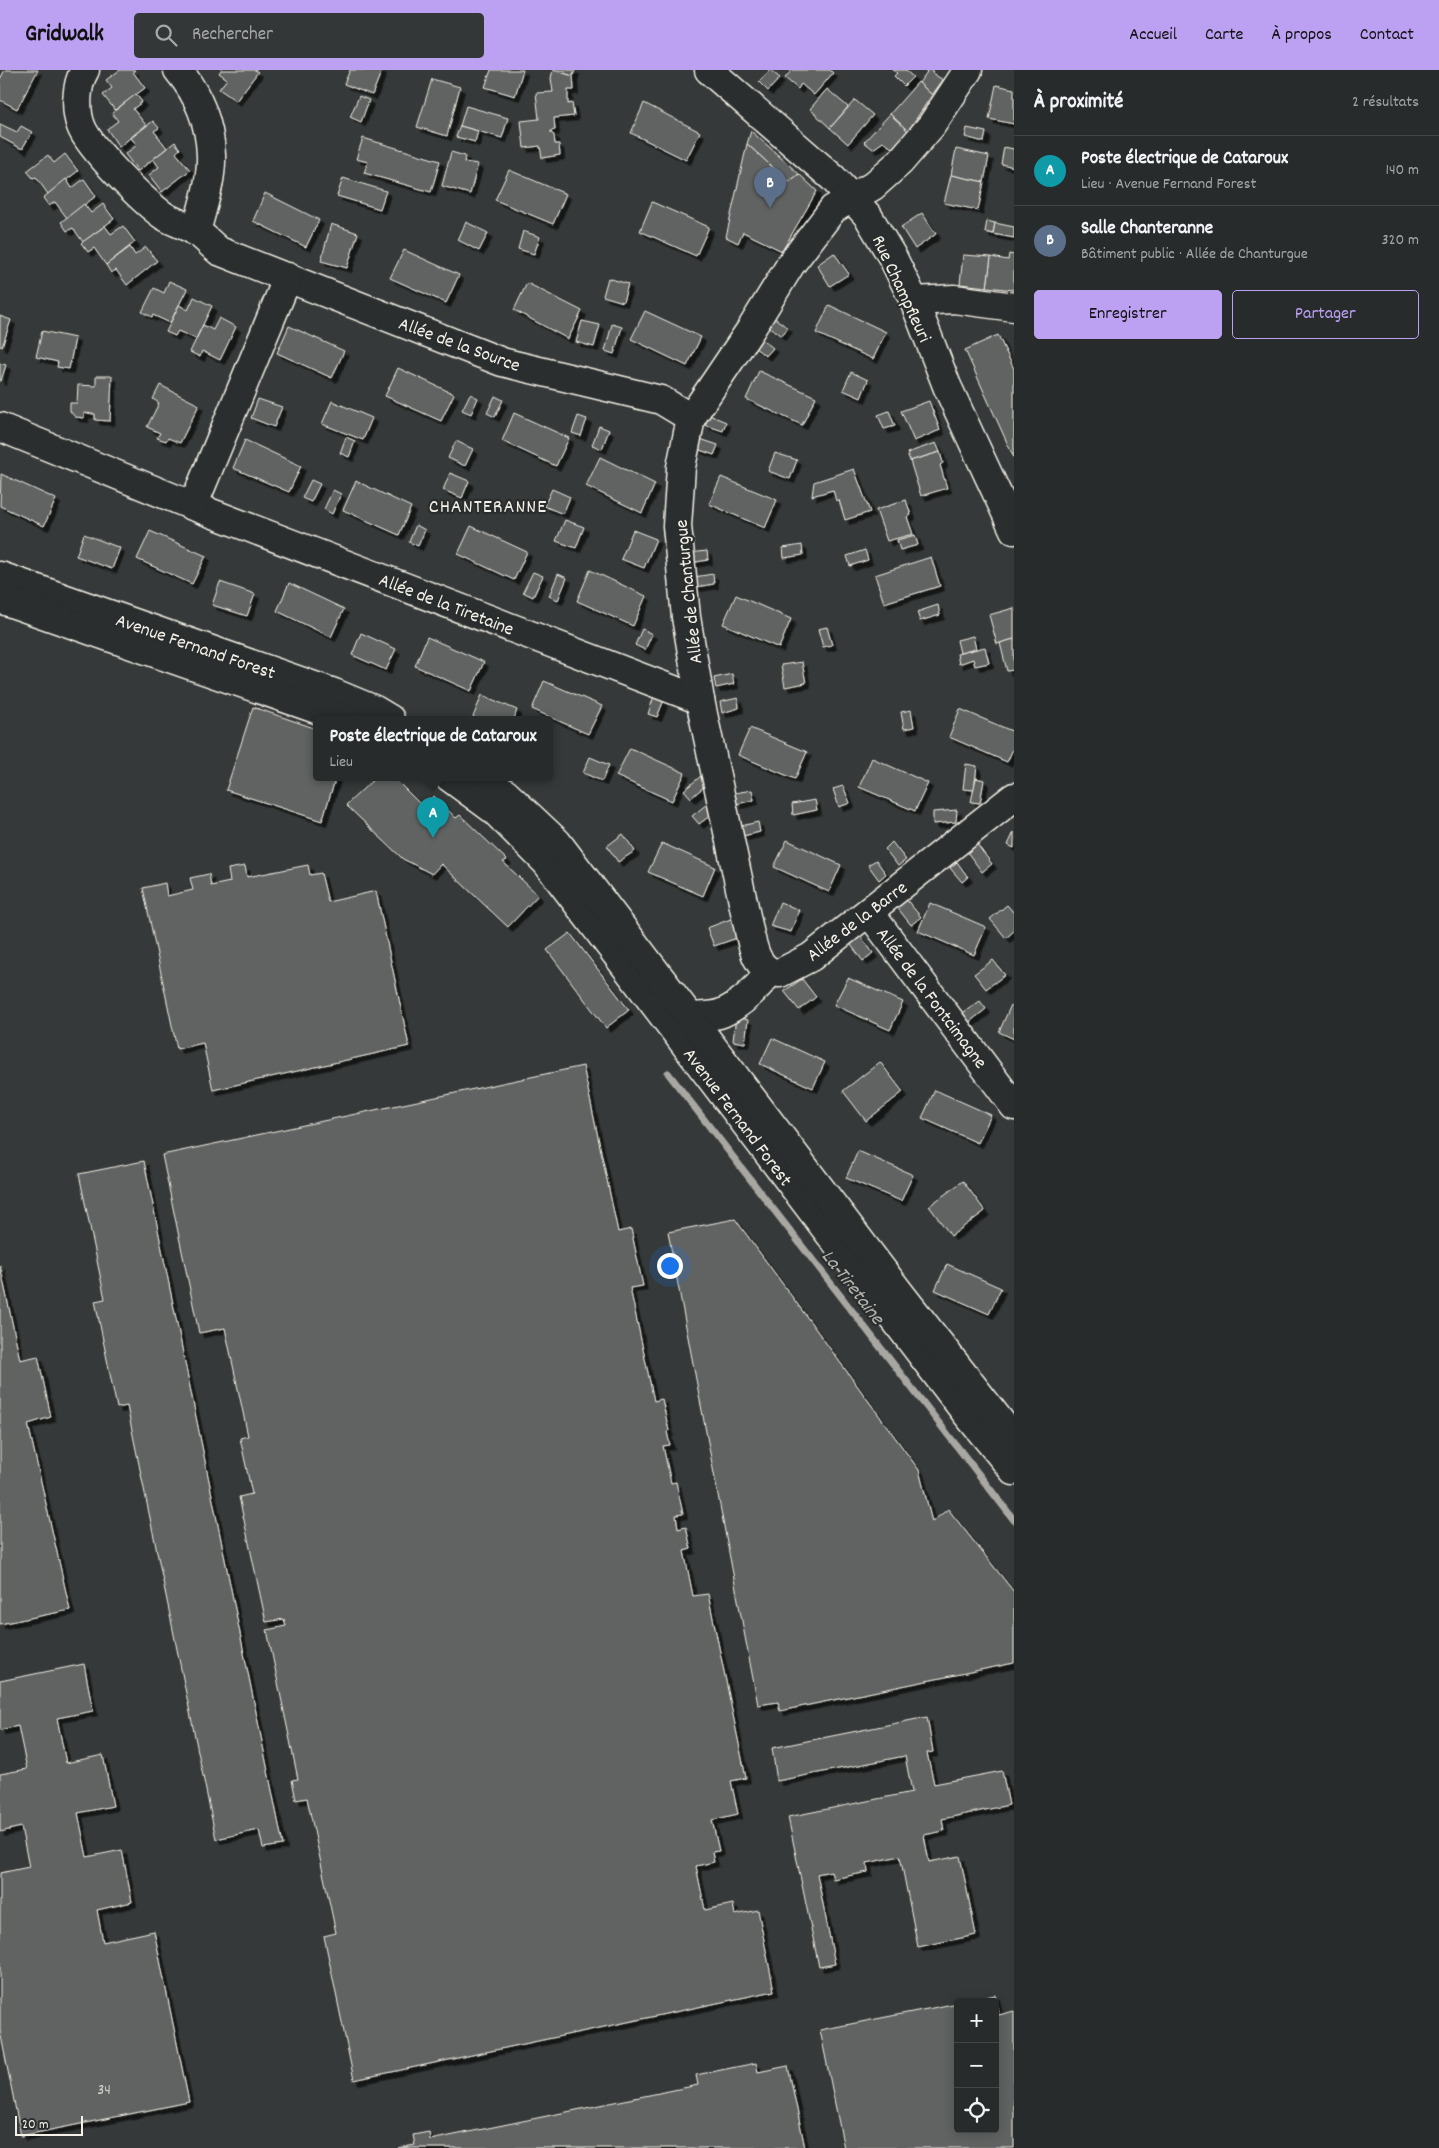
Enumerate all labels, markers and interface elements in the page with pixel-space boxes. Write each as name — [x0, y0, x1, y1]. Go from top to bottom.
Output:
search box — [134, 13, 484, 58]
text: Gridwalk — [25, 18, 104, 52]
icon: search — [152, 21, 180, 49]
text: Rechercher — [192, 22, 273, 49]
text: Accueil — [1129, 23, 1177, 48]
text: Carte — [1205, 23, 1244, 48]
text: À propos — [1272, 23, 1332, 48]
text: Contact — [1360, 23, 1414, 48]
text: À proximité — [1034, 88, 1123, 118]
text: 2 résultats — [1352, 91, 1419, 114]
text: Poste électrique de Cataroux — [1081, 146, 1288, 173]
text: A — [1046, 159, 1054, 182]
text: 140 m — [1385, 159, 1419, 182]
pin: B — [754, 167, 786, 208]
text: Lieu · Avenue Fernand Forest — [1081, 173, 1256, 196]
text: Salle Chanteranne — [1081, 216, 1213, 243]
text: B — [1046, 229, 1054, 252]
text: 320 m — [1382, 229, 1419, 252]
street label: Rue Champfleuri — [863, 231, 937, 348]
text: Bâtiment public · Allée de Chanturgue — [1081, 243, 1308, 266]
button: Enregistrer — [1034, 290, 1222, 339]
button: Partager — [1232, 290, 1419, 339]
street label: Allée de la Source — [394, 312, 523, 381]
district label: CHANTERANNE — [429, 494, 547, 522]
street label: Allée de Chanturgue — [669, 518, 711, 665]
street label: Allée de la Tiretaine — [374, 568, 517, 644]
street label: Avenue Fernand Forest — [111, 608, 278, 688]
popup — [313, 716, 553, 781]
text: Poste électrique de Cataroux — [330, 724, 537, 751]
text: Lieu — [330, 751, 353, 774]
pin: A — [417, 797, 449, 838]
street label: Allée de la Barre — [802, 876, 914, 970]
street label: Allée de la Fontcimagne — [868, 923, 992, 1076]
street label: Avenue Fernand Forest — [675, 1043, 797, 1193]
water label: La Tiretaine — [813, 1244, 891, 1332]
your location — [657, 1253, 683, 1279]
map controls — [954, 1998, 999, 2133]
button: + — [954, 1998, 999, 2043]
button: − — [954, 2043, 999, 2088]
house number: 34 — [97, 2079, 111, 2102]
button: locate — [954, 2088, 999, 2133]
scale bar — [15, 2113, 82, 2136]
text: 20 m — [22, 2115, 49, 2135]

